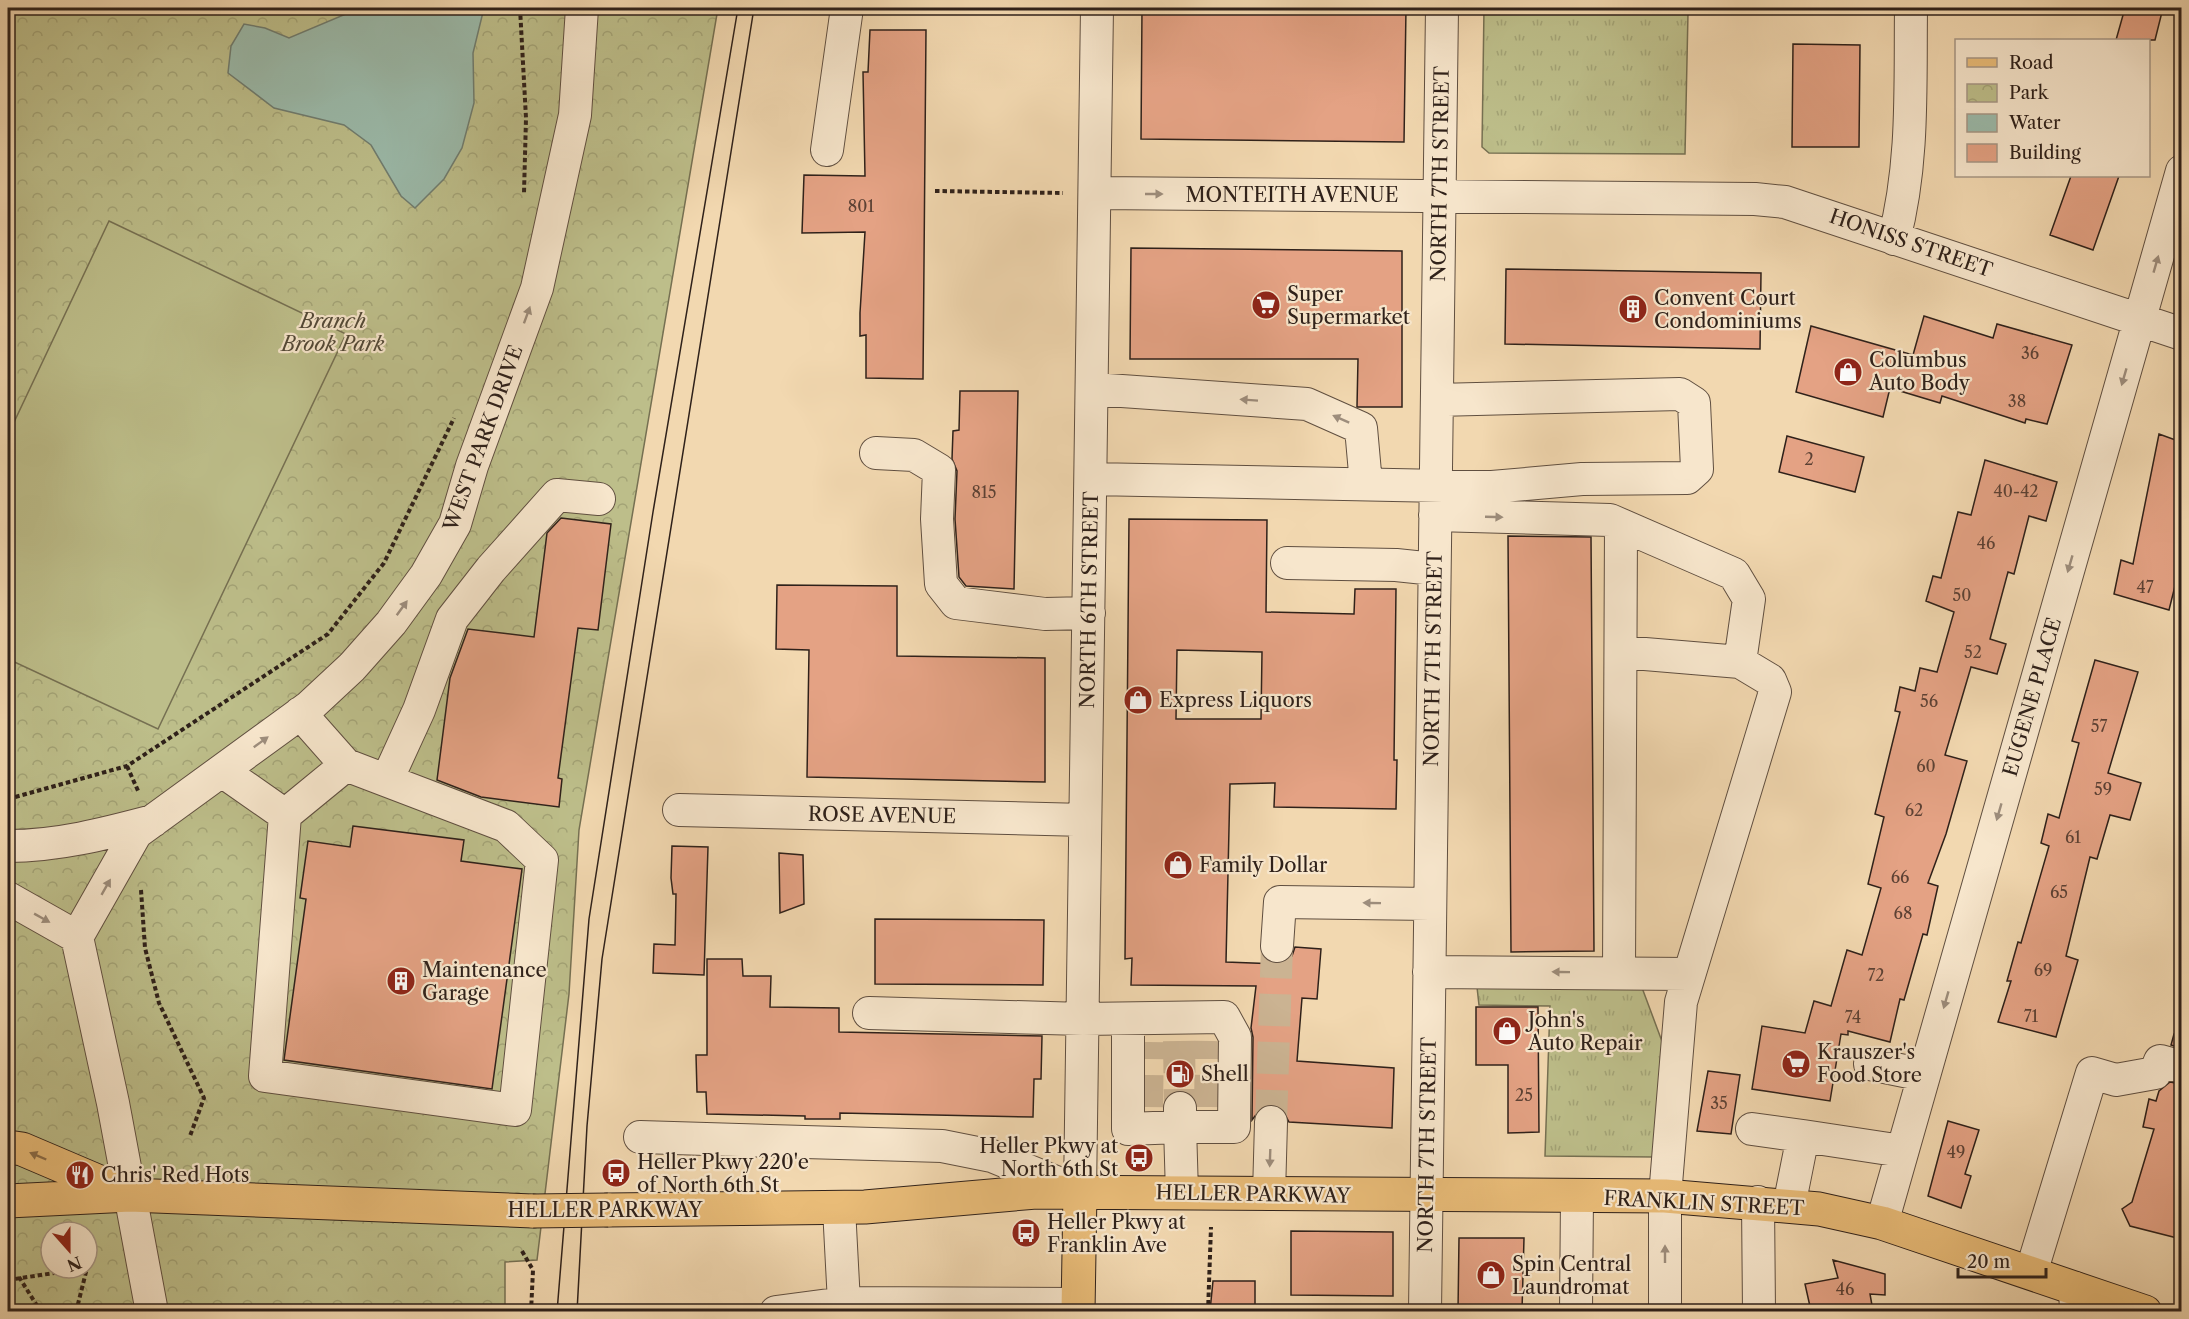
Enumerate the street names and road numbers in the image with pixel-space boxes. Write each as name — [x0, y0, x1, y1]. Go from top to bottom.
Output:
street label: NORTH 7TH STREET — [1426, 66, 1454, 282]
street label: MONTEITH AVENUE — [1186, 183, 1399, 207]
street label: HONISS STREET — [1826, 204, 1996, 282]
street label: WEST PARK DRIVE — [438, 342, 528, 535]
street label: NORTH 6TH STREET — [1075, 491, 1103, 709]
street label: NORTH 7TH STREET — [1419, 551, 1447, 767]
street label: EUGENE PLACE — [1998, 615, 2066, 779]
street label: ROSE AVENUE — [808, 802, 956, 828]
street label: NORTH 7TH STREET — [1413, 1037, 1441, 1253]
street label: HELLER PARKWAY — [1155, 1180, 1352, 1208]
street label: FRANKLIN STREET — [1603, 1186, 1805, 1220]
street label: HELLER PARKWAY — [508, 1198, 703, 1222]

